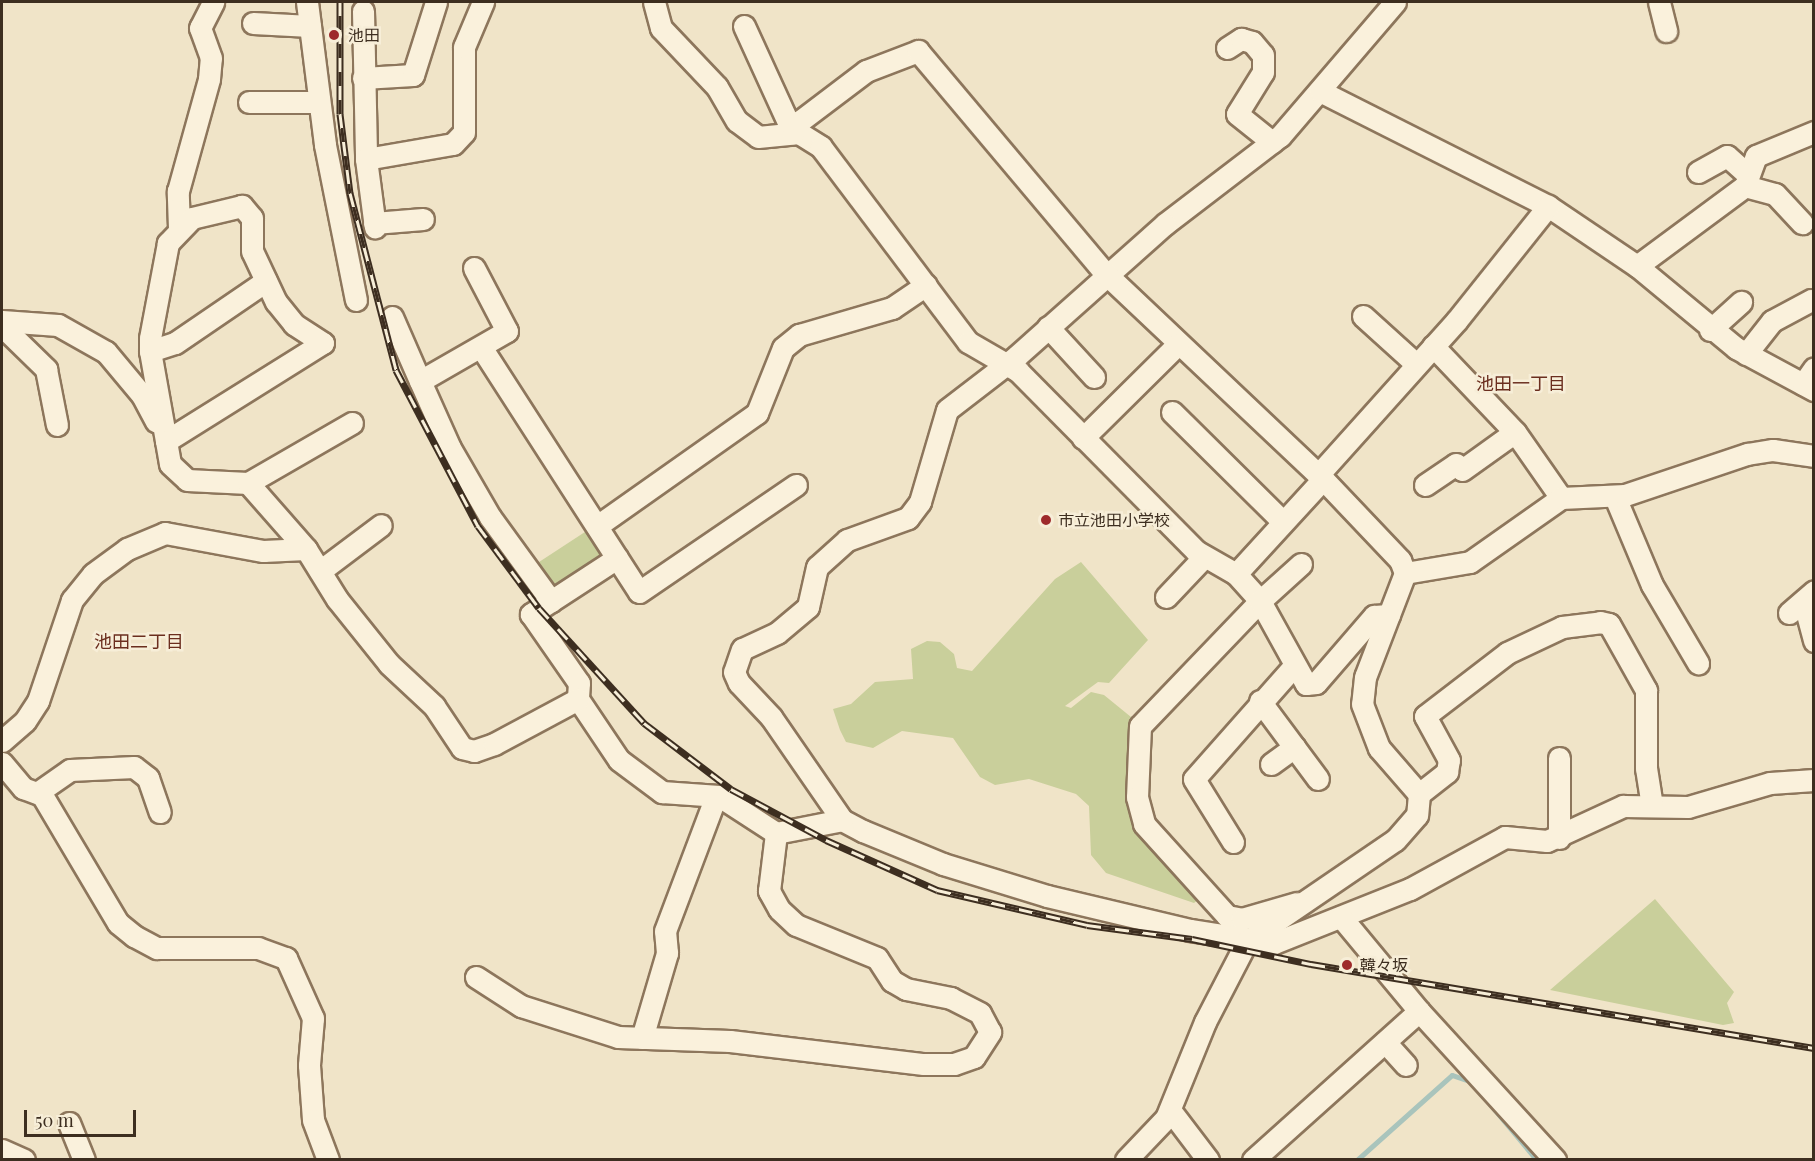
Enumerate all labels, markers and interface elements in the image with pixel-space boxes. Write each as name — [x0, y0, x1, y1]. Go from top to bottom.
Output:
place label: 池田 — [348, 25, 380, 45]
marker: 池田 — [325, 26, 343, 44]
district label: 池田一丁目 — [1476, 372, 1566, 394]
place label: 市立池田小学校 — [1058, 510, 1170, 530]
marker: 市立池田小学校 — [1039, 513, 1053, 527]
district label: 池田二丁目 — [94, 630, 184, 652]
place label: 韓々坂 — [1360, 955, 1408, 975]
marker: 韓々坂 — [1338, 956, 1356, 974]
scale bar — [27, 1098, 140, 1136]
text: 50 m — [35, 1108, 74, 1132]

